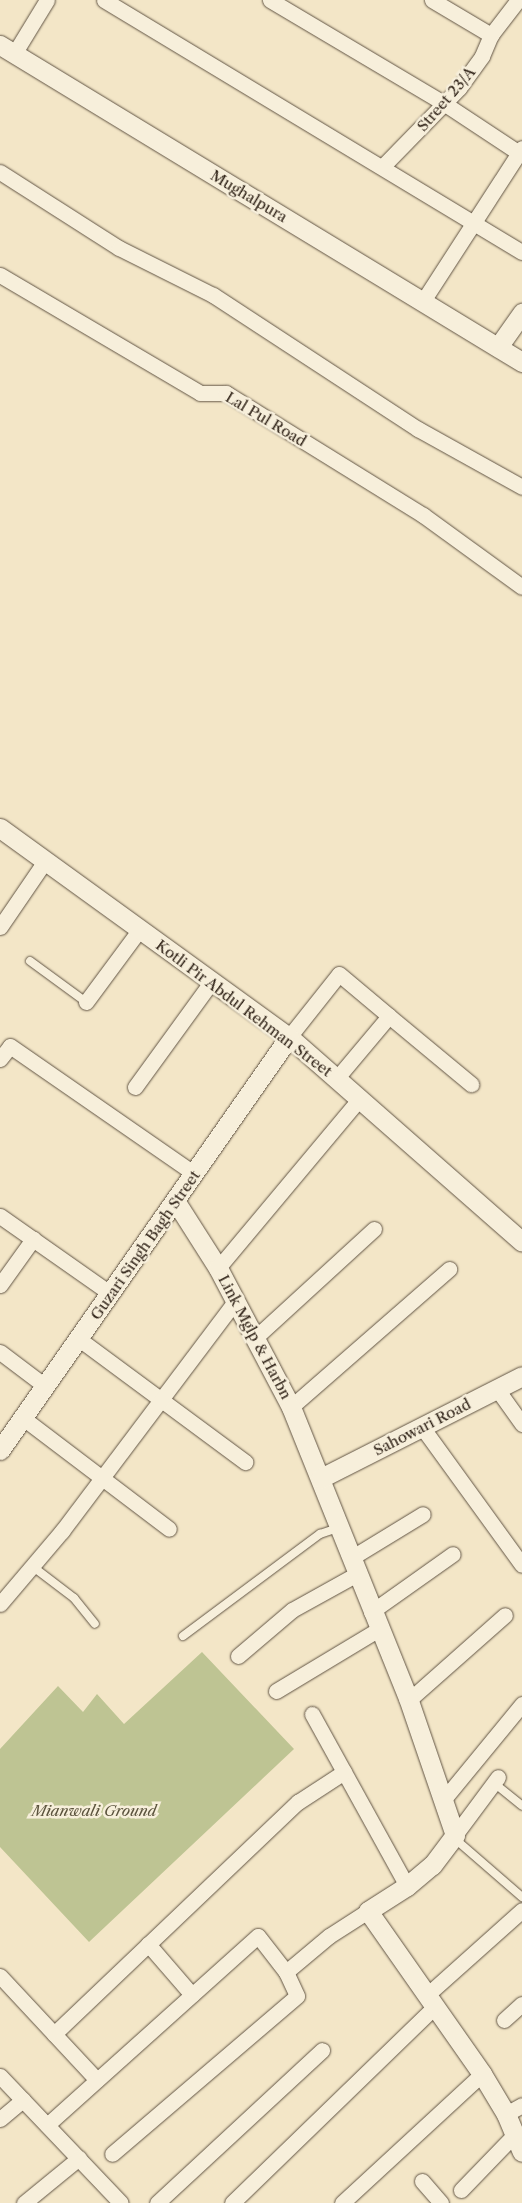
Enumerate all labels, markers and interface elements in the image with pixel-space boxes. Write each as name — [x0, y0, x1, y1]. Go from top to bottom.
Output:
street label: Street 23/A — [413, 63, 479, 135]
street label: Mughalpura — [207, 166, 291, 226]
street label: Lal Pul Road — [222, 388, 310, 450]
street label: Kotli Pir Abdul Rehman Street — [152, 936, 336, 1080]
street label: Guzari Singh Bagh Street — [86, 1167, 204, 1323]
street label: Link Mglp & Harbn — [215, 1272, 295, 1402]
street label: Sahowari Road — [370, 1395, 474, 1459]
park label: Mianwali Ground — [32, 1802, 156, 1820]

